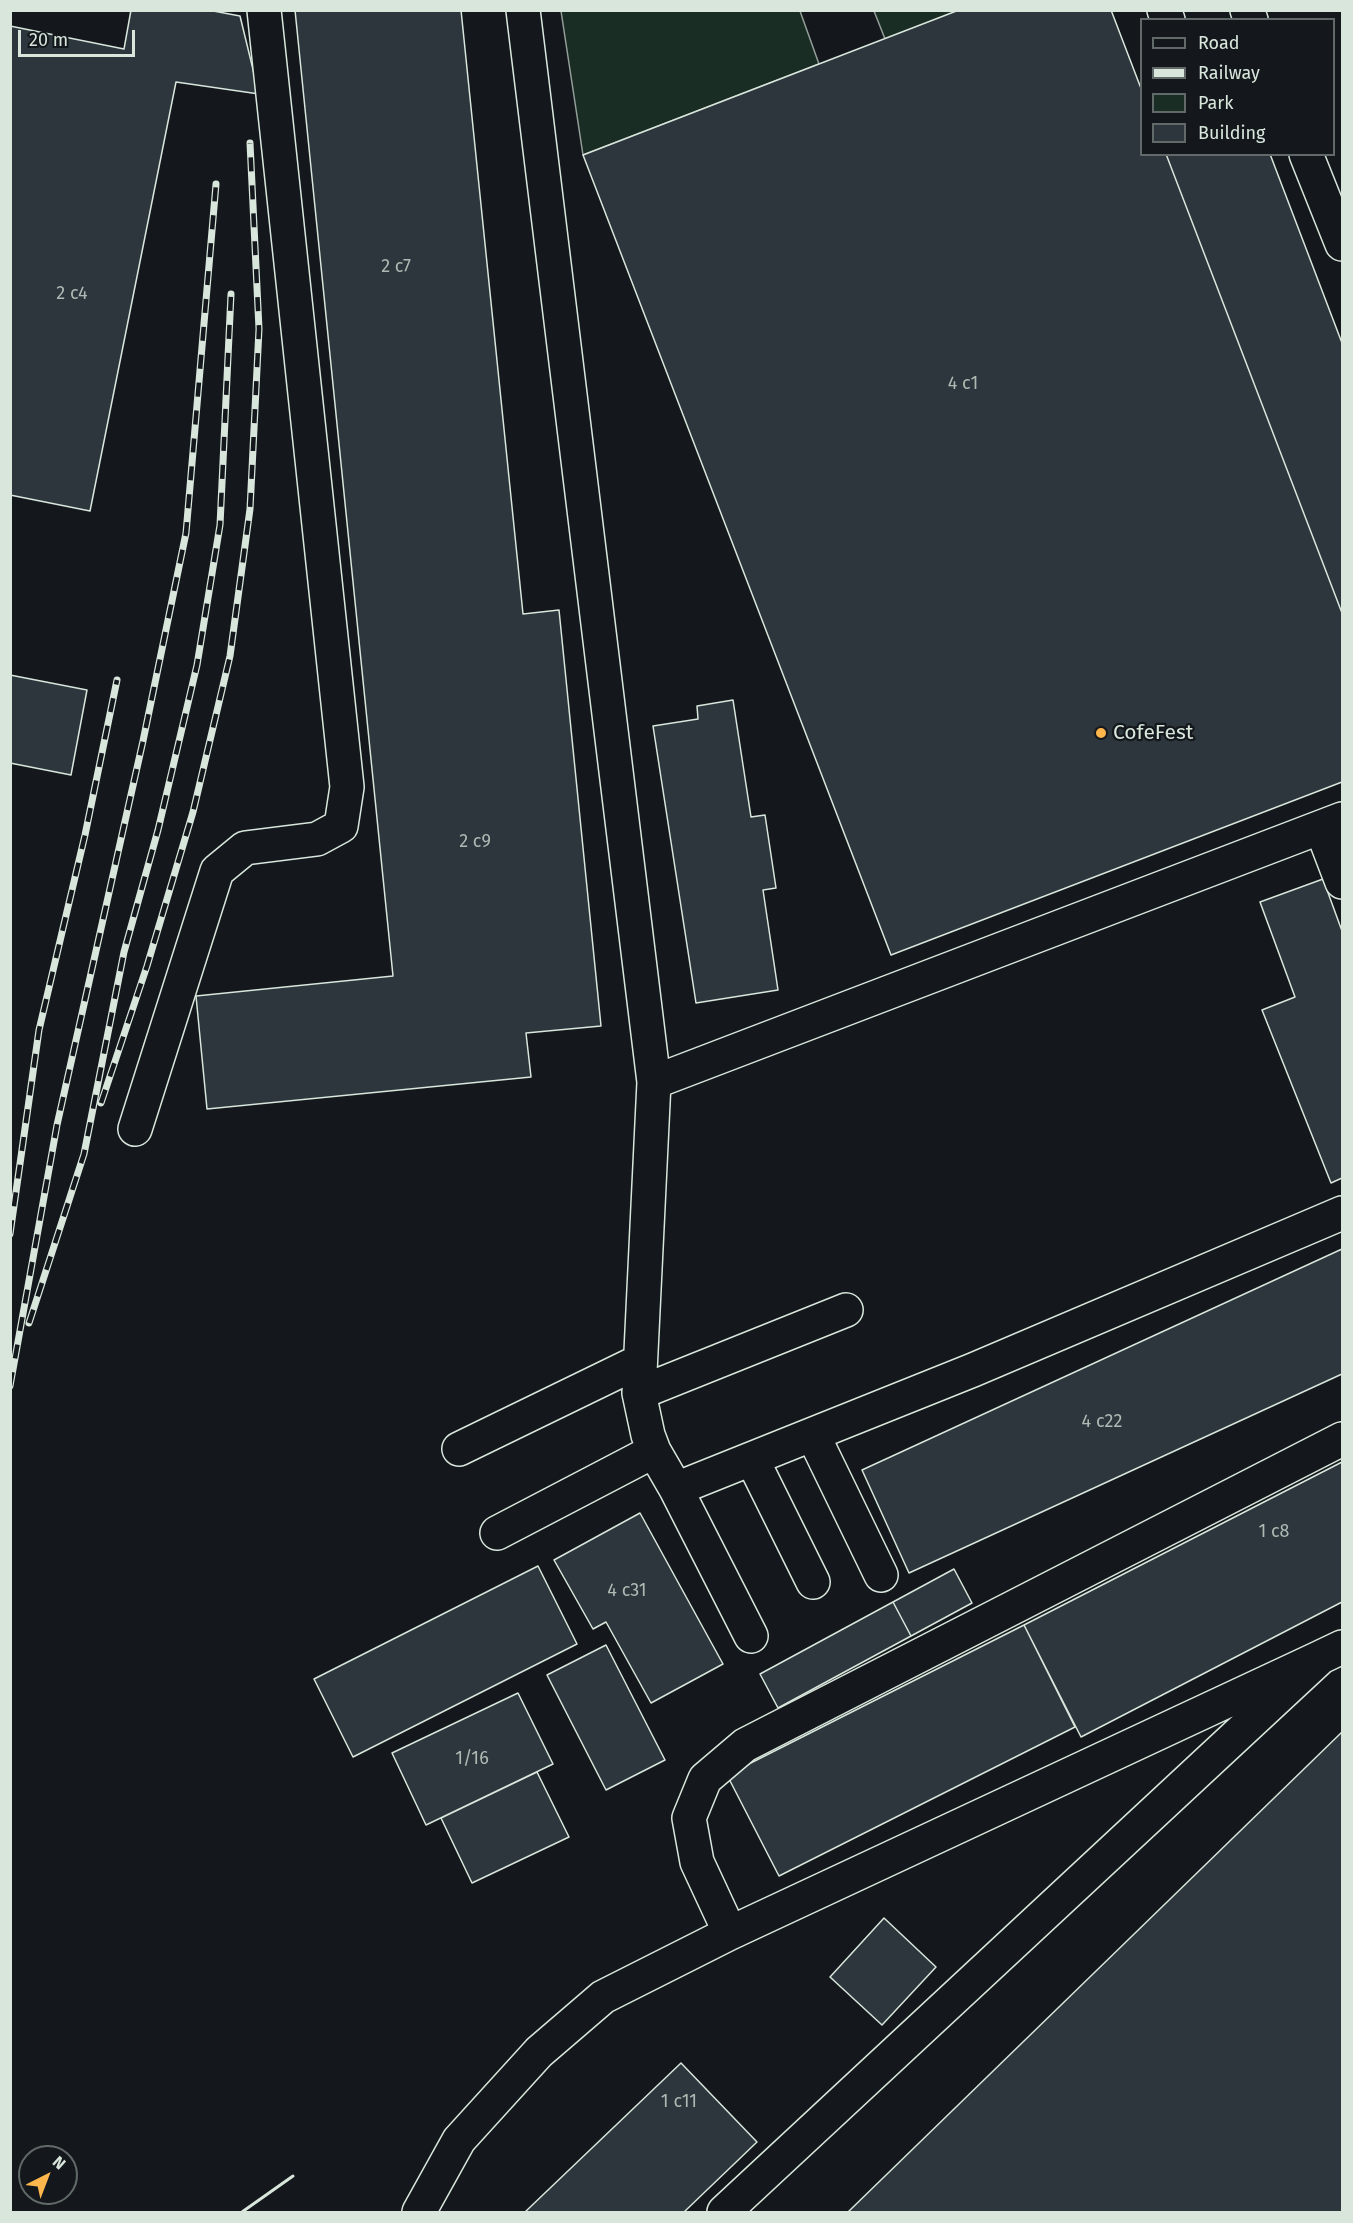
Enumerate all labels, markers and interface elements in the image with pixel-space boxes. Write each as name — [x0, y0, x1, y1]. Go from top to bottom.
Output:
scale bar — [21, 18, 138, 56]
legend — [1140, 18, 1335, 156]
text: 20 m — [29, 29, 68, 51]
text: Road — [1198, 32, 1240, 54]
text: Railway — [1198, 62, 1260, 84]
text: Park — [1198, 92, 1233, 114]
text: Building — [1198, 122, 1265, 144]
house number: 2 с7 — [381, 256, 411, 278]
house number: 2 с4 — [56, 283, 88, 305]
house number: 4 с1 — [948, 373, 978, 395]
place label: CofeFest — [1113, 720, 1193, 746]
marker: CofeFest — [1094, 726, 1108, 740]
house number: 2 с9 — [459, 831, 491, 853]
house number: 4 с22 — [1082, 1411, 1122, 1433]
house number: 1 с8 — [1259, 1521, 1289, 1543]
house number: 4 с31 — [607, 1580, 647, 1602]
house number: 1/16 — [455, 1748, 489, 1770]
house number: 1 с11 — [661, 2091, 697, 2113]
north arrow — [18, 2145, 78, 2205]
text: N — [49, 2152, 69, 2173]

